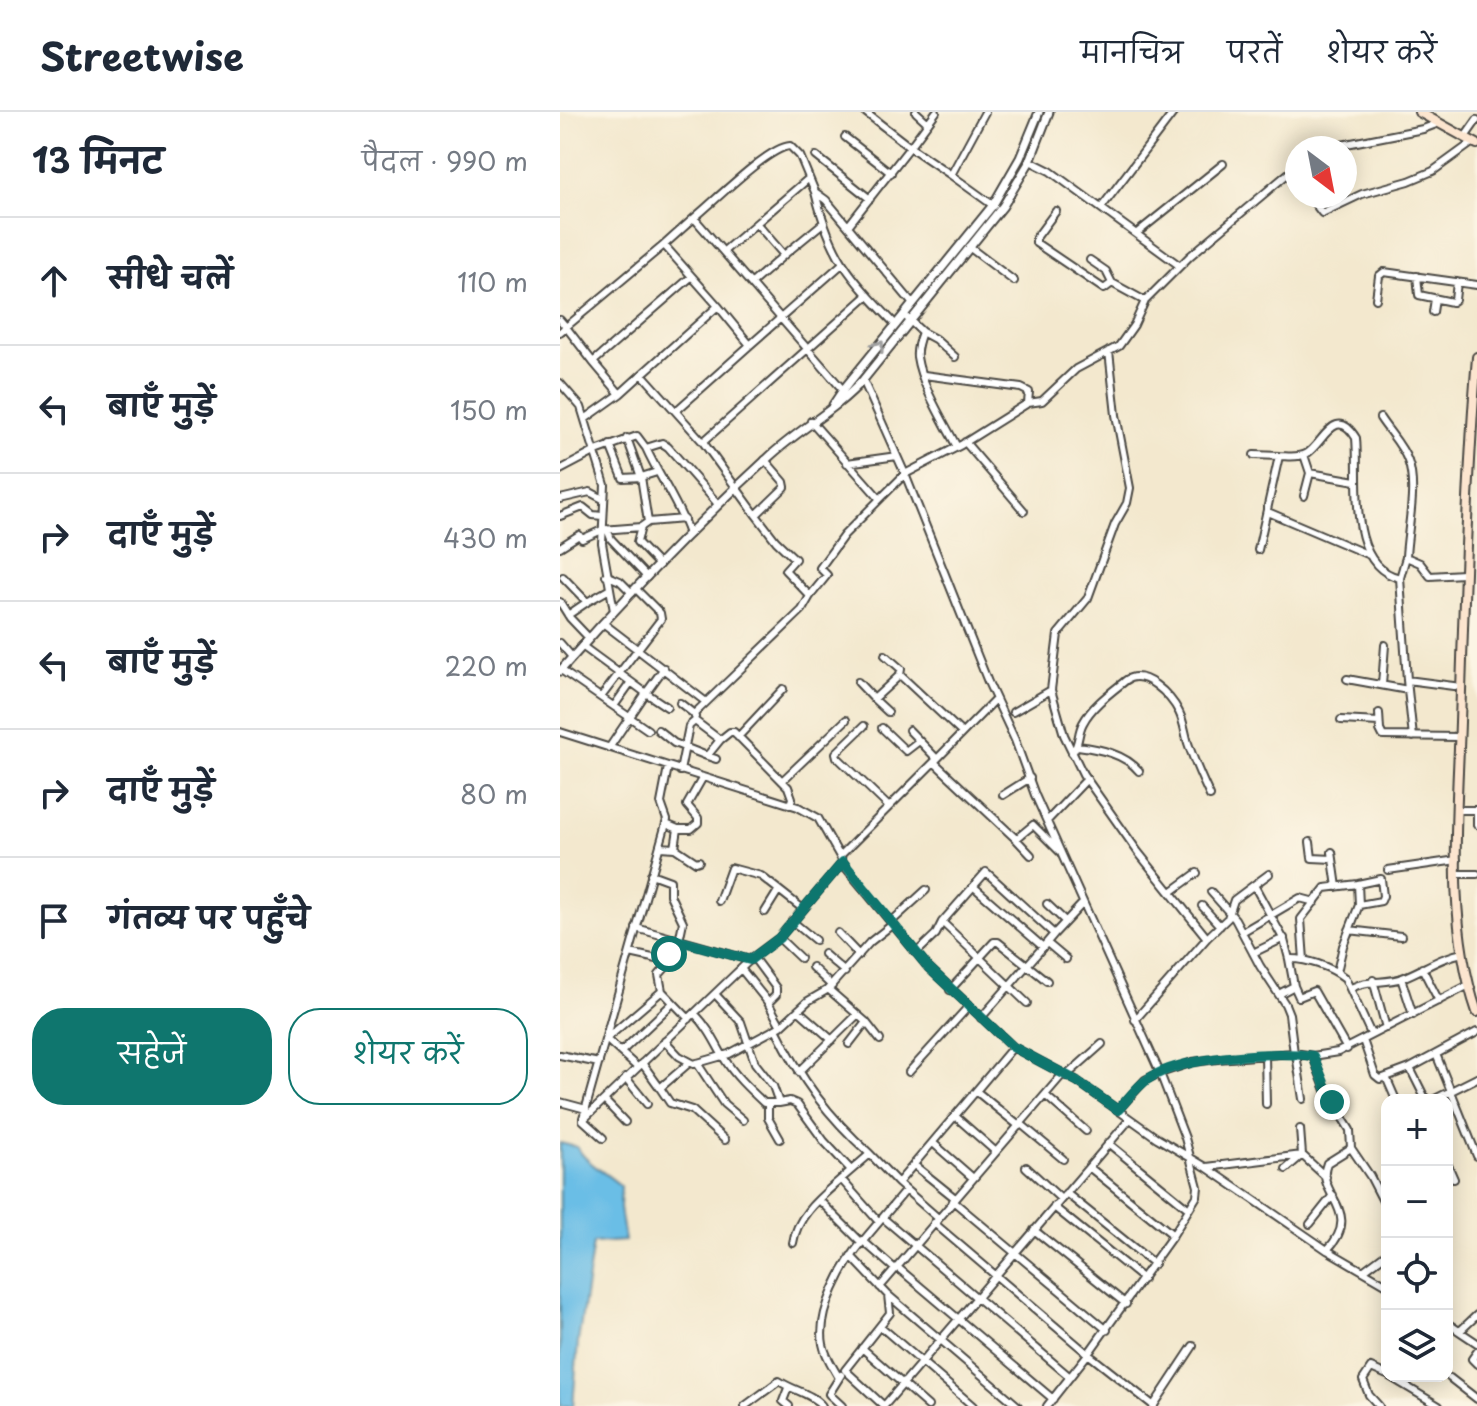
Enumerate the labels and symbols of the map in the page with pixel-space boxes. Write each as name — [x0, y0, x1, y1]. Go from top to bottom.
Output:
north arrow — [1285, 136, 1357, 208]
one-way arrow — [869, 341, 884, 355]
route start — [651, 936, 687, 972]
route end — [1314, 1084, 1350, 1120]

